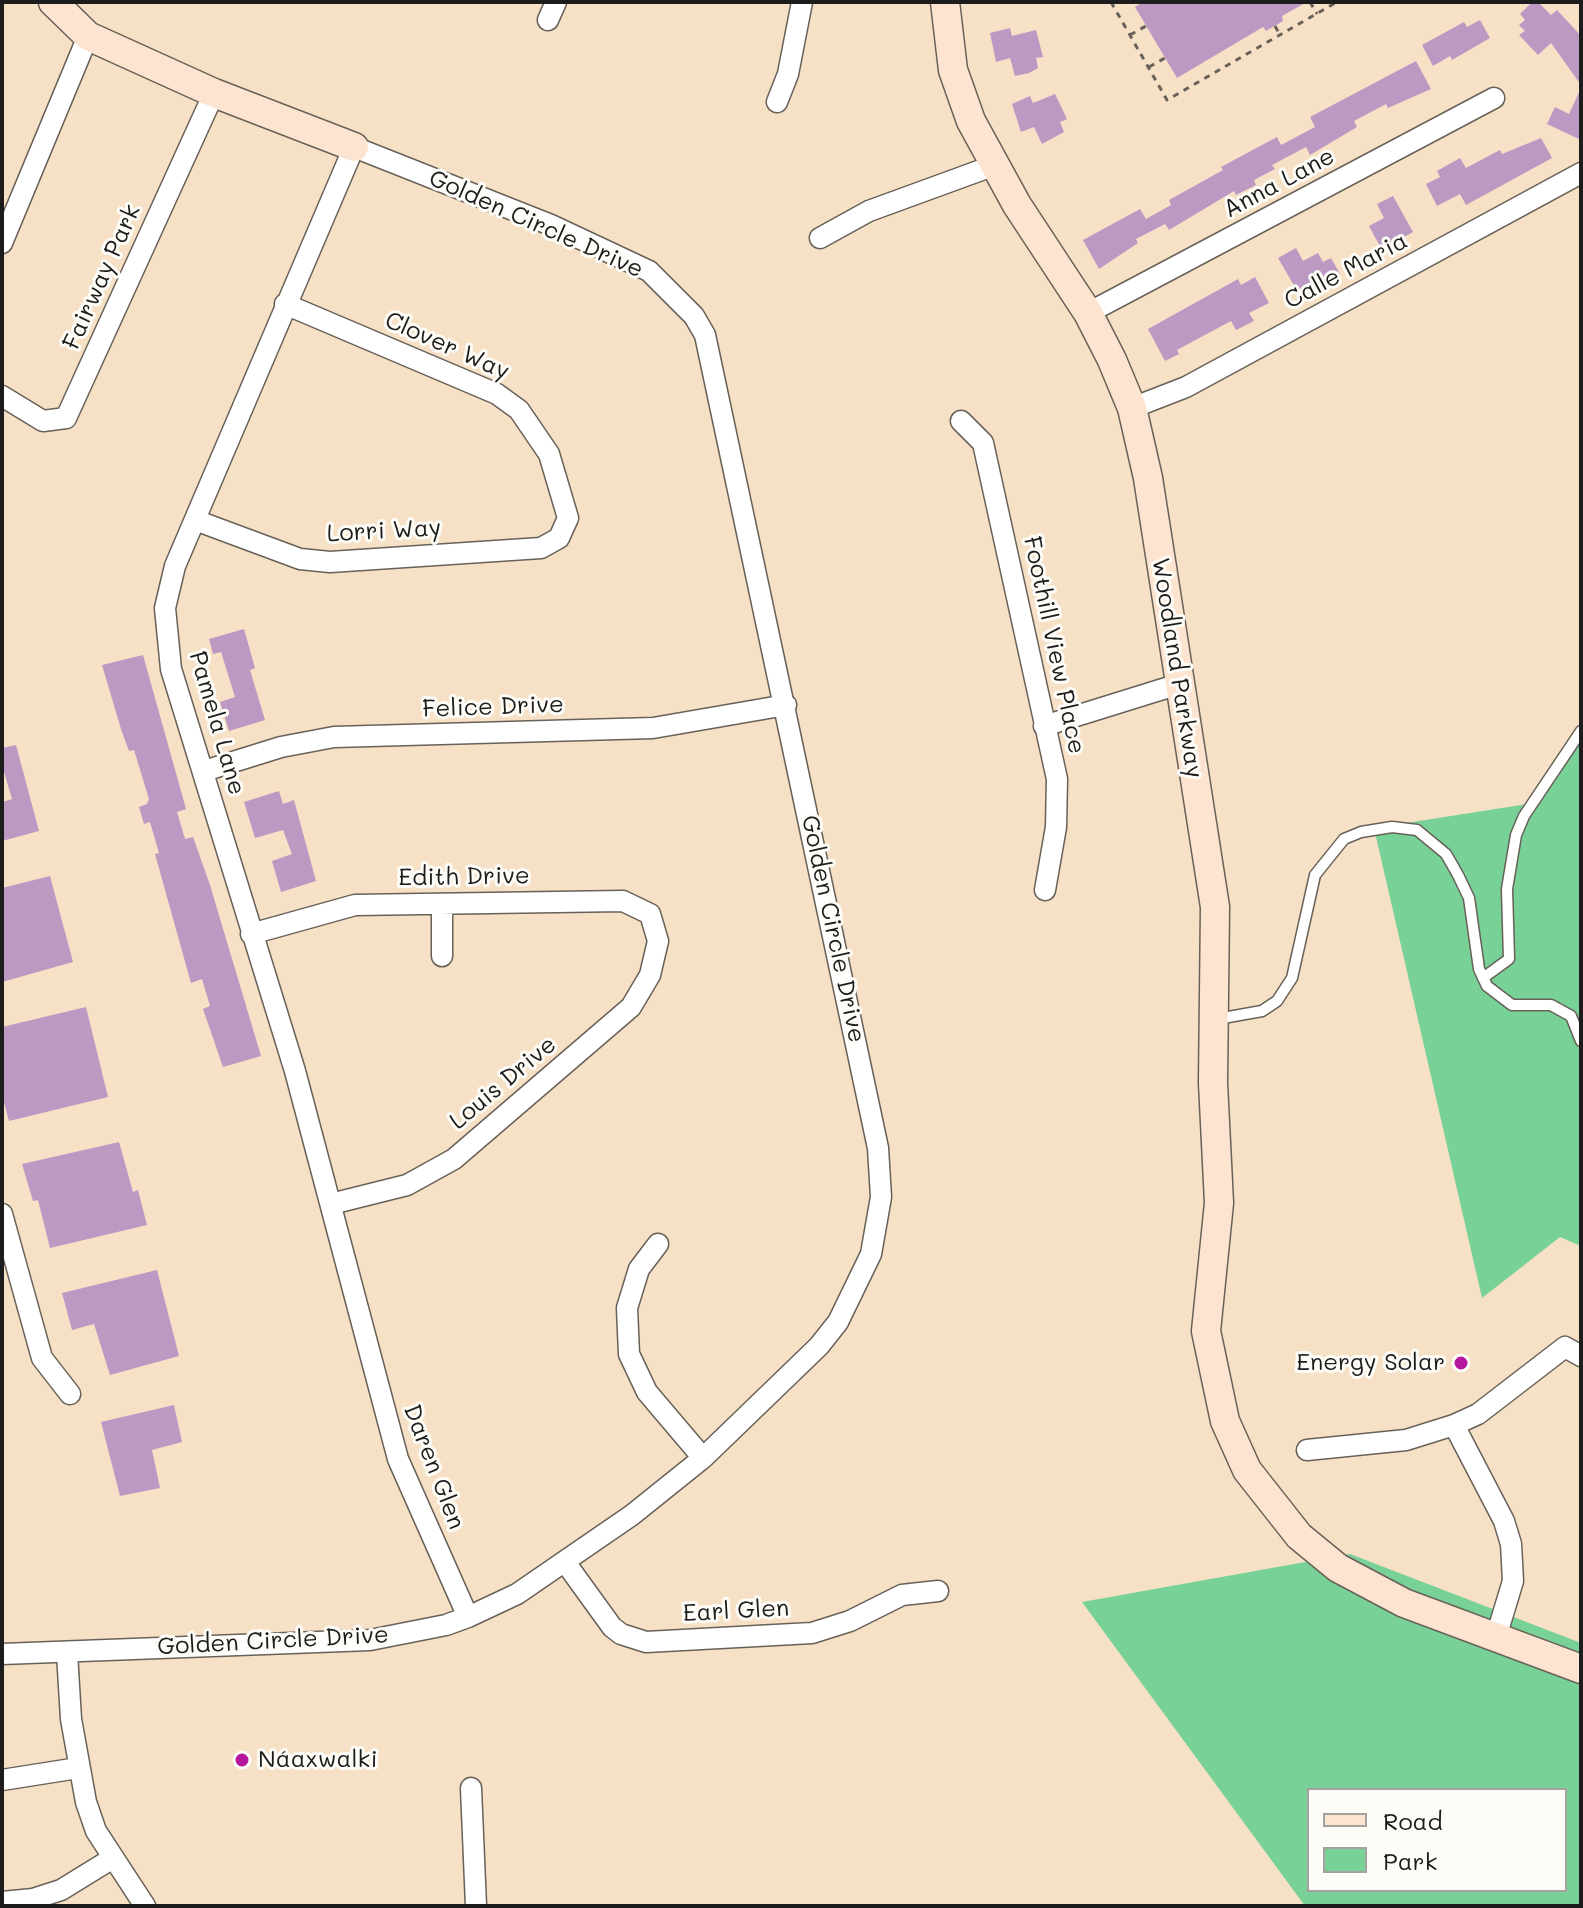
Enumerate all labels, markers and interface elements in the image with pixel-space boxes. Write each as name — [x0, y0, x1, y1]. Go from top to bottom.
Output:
street label: Anna Lane — [1219, 142, 1339, 224]
street label: Golden Circle Drive — [424, 164, 648, 284]
street label: Fairway Park — [57, 200, 147, 354]
street label: Calle Maria — [1280, 227, 1412, 315]
street label: Clover Way — [380, 306, 514, 386]
street label: Lorri Way — [326, 514, 442, 548]
street label: Foothill View Place — [1017, 534, 1091, 756]
street label: Woodland Parkway — [1145, 556, 1209, 780]
street label: Pamela Lane — [183, 648, 251, 798]
street label: Felice Drive — [422, 690, 564, 724]
street label: Golden Circle Drive — [795, 813, 871, 1045]
street label: Edith Drive — [398, 861, 530, 893]
street label: Louis Drive — [444, 1030, 562, 1136]
place label: Energy Solar — [1296, 1349, 1445, 1377]
marker: Energy Solar — [1452, 1354, 1470, 1372]
street label: Daren Glen — [397, 1401, 471, 1533]
street label: Earl Glen — [682, 1594, 790, 1628]
street label: Golden Circle Drive — [157, 1621, 389, 1661]
place label: Náaxwalki — [258, 1746, 378, 1774]
marker: Náaxwalki — [233, 1751, 251, 1769]
legend — [1307, 1788, 1567, 1892]
text: Road — [1383, 1805, 1443, 1836]
text: Park — [1383, 1845, 1437, 1876]

